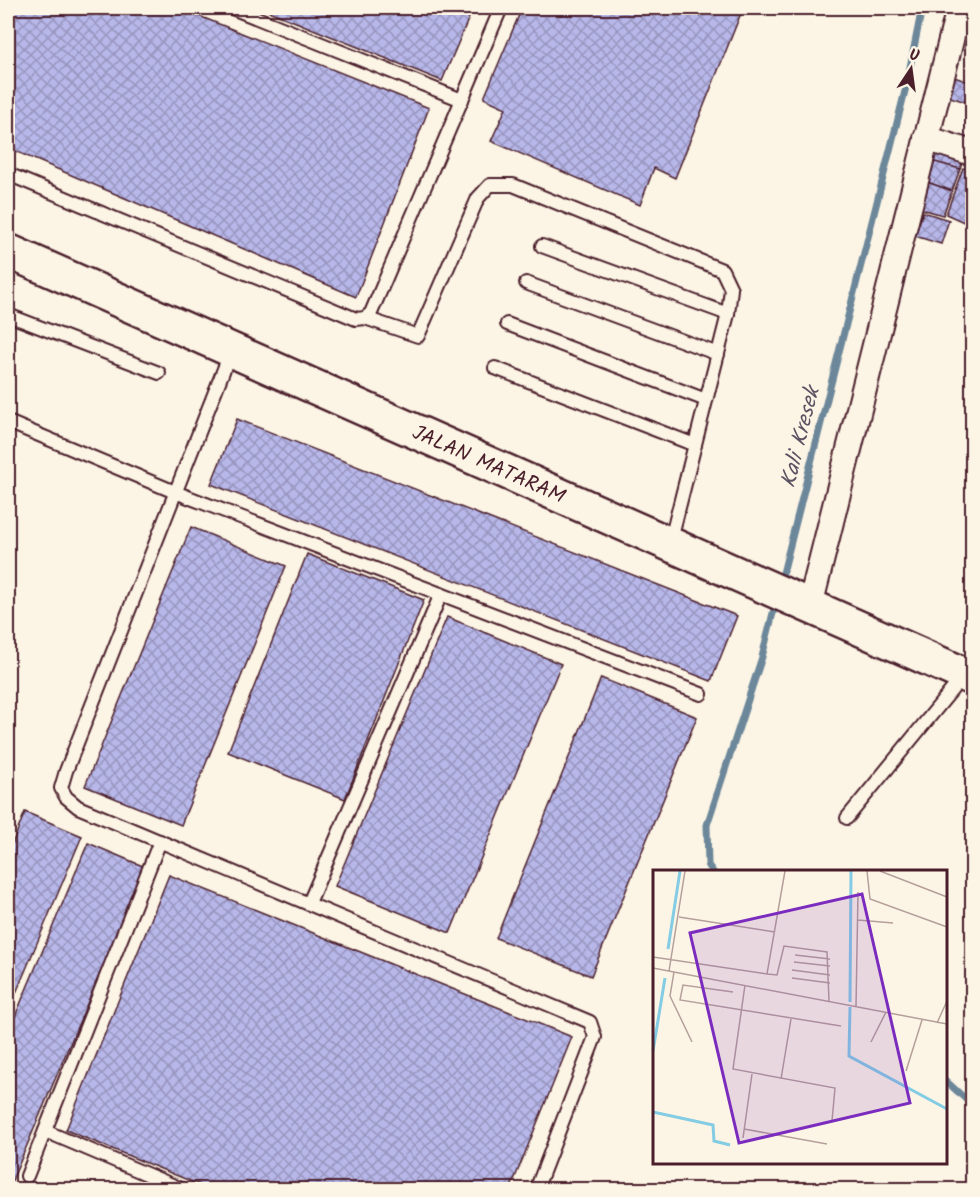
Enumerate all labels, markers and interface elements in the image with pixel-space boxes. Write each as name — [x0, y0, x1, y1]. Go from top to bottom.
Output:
north arrow — [881, 39, 941, 99]
text: U — [907, 43, 922, 69]
water label: Kali Kresek — [772, 380, 832, 492]
street label: JALAN MATARAM — [406, 417, 571, 514]
inset map — [653, 870, 947, 1164]

